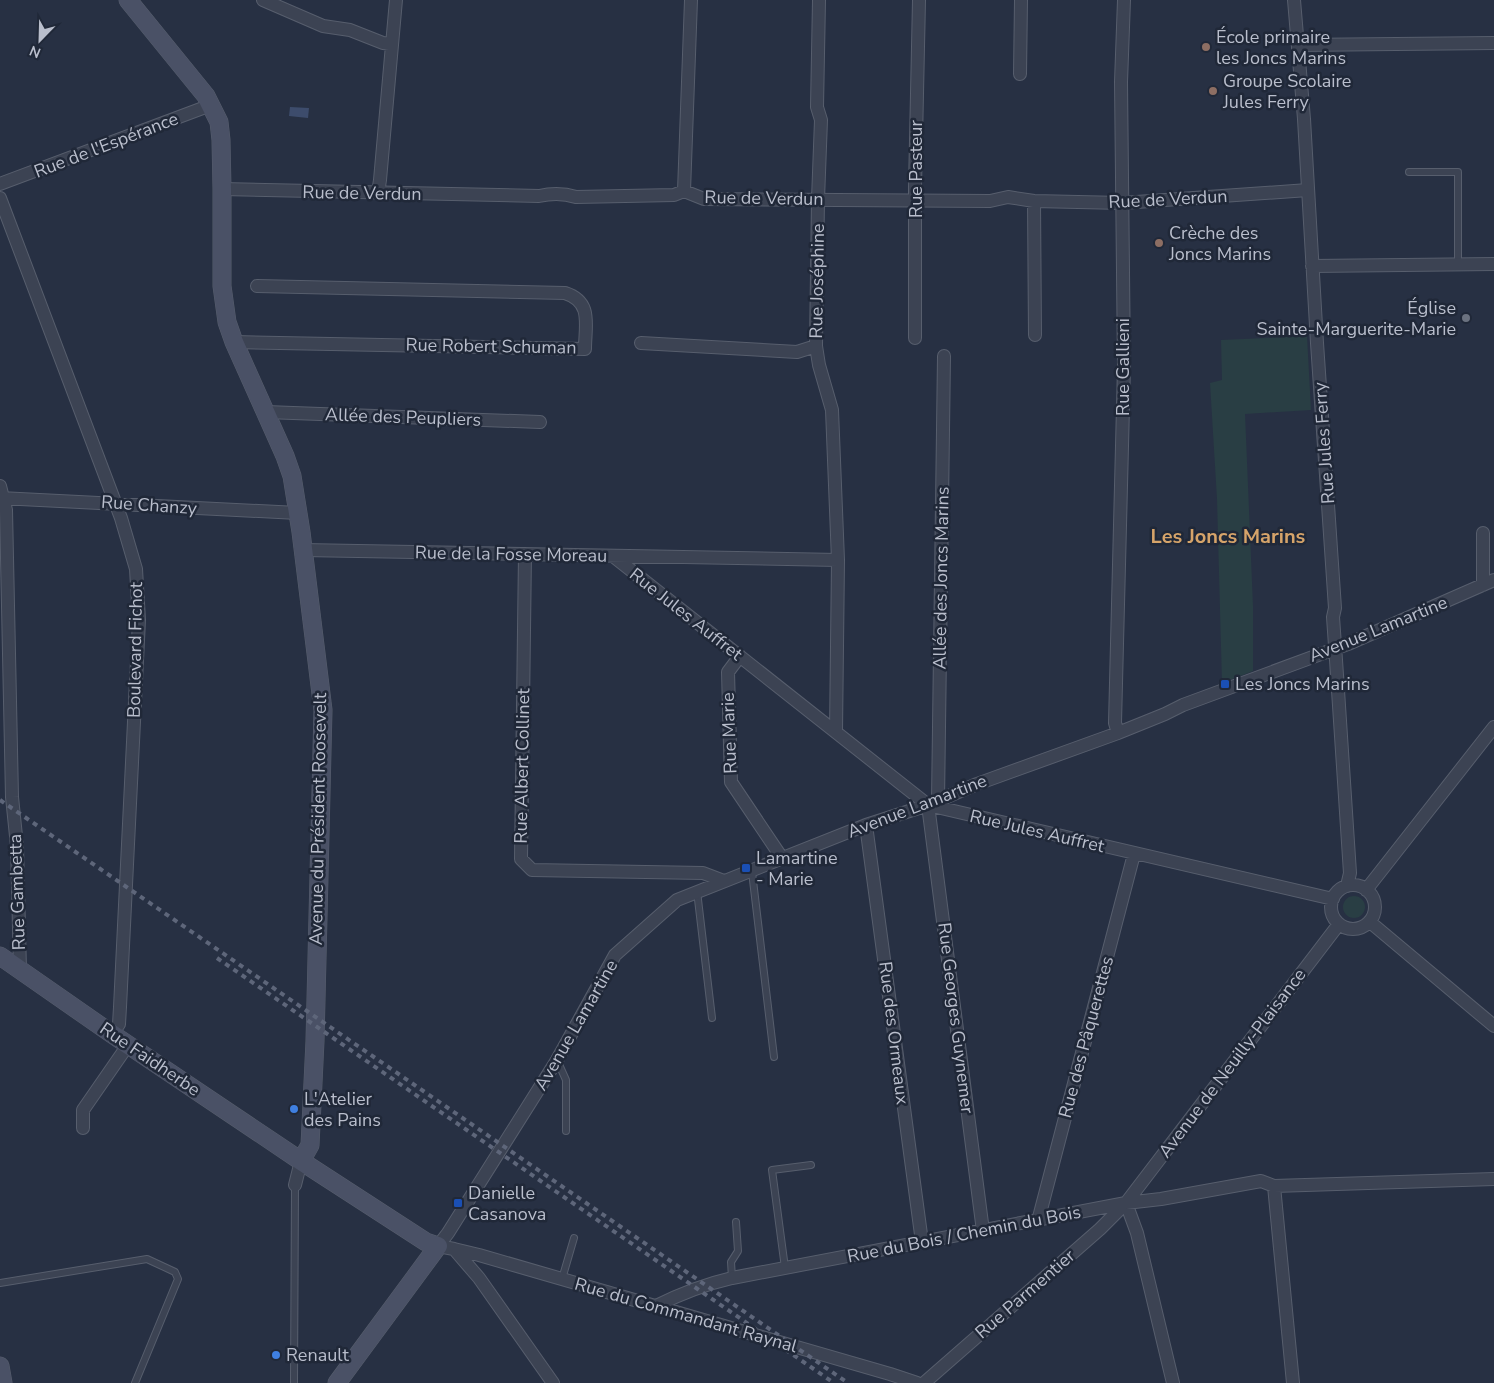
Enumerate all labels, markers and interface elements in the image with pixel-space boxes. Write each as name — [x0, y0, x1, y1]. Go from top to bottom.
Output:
north arrow — [15, 15, 65, 65]
place label: École primaire les Joncs Marins — [1216, 25, 1346, 70]
text: N — [27, 41, 44, 62]
marker: École primaire les Joncs Marins — [1200, 41, 1212, 53]
place label: Groupe Scolaire Jules Ferry — [1222, 69, 1351, 114]
marker: Groupe Scolaire Jules Ferry — [1207, 85, 1219, 97]
street label: Rue de l'Espérance — [30, 106, 182, 184]
street label: Rue Pasteur — [904, 120, 928, 218]
street label: Rue de Verdun — [302, 180, 422, 206]
street label: Rue de Verdun — [1108, 184, 1228, 214]
street label: Rue de Verdun — [704, 185, 824, 211]
place label: Crèche des Joncs Marins — [1168, 221, 1271, 266]
street label: Rue Joséphine — [804, 223, 830, 339]
marker: Crèche des Joncs Marins — [1153, 237, 1165, 249]
place label: Église Sainte-Marguerite-Marie — [1257, 296, 1456, 341]
marker: Église Sainte-Marguerite-Marie — [1460, 312, 1472, 324]
street label: Rue Gallieni — [1111, 318, 1135, 416]
street label: Rue Robert Schuman — [405, 333, 577, 359]
street label: Rue Jules Ferry — [1308, 380, 1340, 505]
street label: Allée des Peupliers — [325, 402, 481, 432]
street label: Allée des Joncs Marins — [927, 486, 955, 670]
street label: Rue Chanzy — [100, 490, 198, 520]
district label: Les Joncs Marins — [1151, 523, 1306, 550]
street label: Rue de la Fosse Moreau — [415, 540, 607, 568]
street label: Rue Jules Auffret — [624, 562, 748, 666]
street label: Boulevard Fichot — [122, 581, 148, 718]
street label: Avenue Lamartine — [1305, 590, 1451, 668]
place label: Les Joncs Marins — [1235, 672, 1370, 696]
marker: Les Joncs Marins — [1219, 678, 1231, 690]
street label: Rue Albert Collinet — [509, 688, 535, 844]
street label: Avenue du Président Roosevelt — [304, 692, 332, 945]
street label: Rue Marie — [716, 692, 742, 774]
street label: Avenue Lamartine — [844, 768, 990, 844]
street label: Rue Jules Auffret — [967, 804, 1107, 858]
street label: Rue Gambetta — [3, 833, 31, 951]
place label: Lamartine - Marie — [756, 846, 837, 891]
marker: Lamartine - Marie — [740, 862, 752, 874]
street label: Rue Georges Guynemer — [932, 921, 980, 1115]
street label: Rue des Pâquerettes — [1053, 953, 1119, 1121]
street label: Avenue Lamartine — [529, 955, 623, 1095]
street label: Rue des Ormeaux — [873, 960, 915, 1106]
street label: Avenue de Neuilly-Plaisance — [1153, 963, 1311, 1163]
street label: Rue Faidherbe — [95, 1017, 205, 1101]
place label: L'Atelier des Pains — [304, 1087, 381, 1132]
marker: L'Atelier des Pains — [288, 1103, 300, 1115]
place label: Danielle Casanova — [468, 1181, 546, 1226]
marker: Danielle Casanova — [452, 1197, 464, 1209]
street label: Rue du Bois / Chemin du Bois — [845, 1200, 1083, 1268]
street label: Rue Parmentier — [970, 1244, 1080, 1344]
street label: Rue du Commandant Raynal — [572, 1272, 801, 1359]
place label: Renault — [286, 1343, 349, 1367]
marker: Renault — [270, 1349, 282, 1361]

